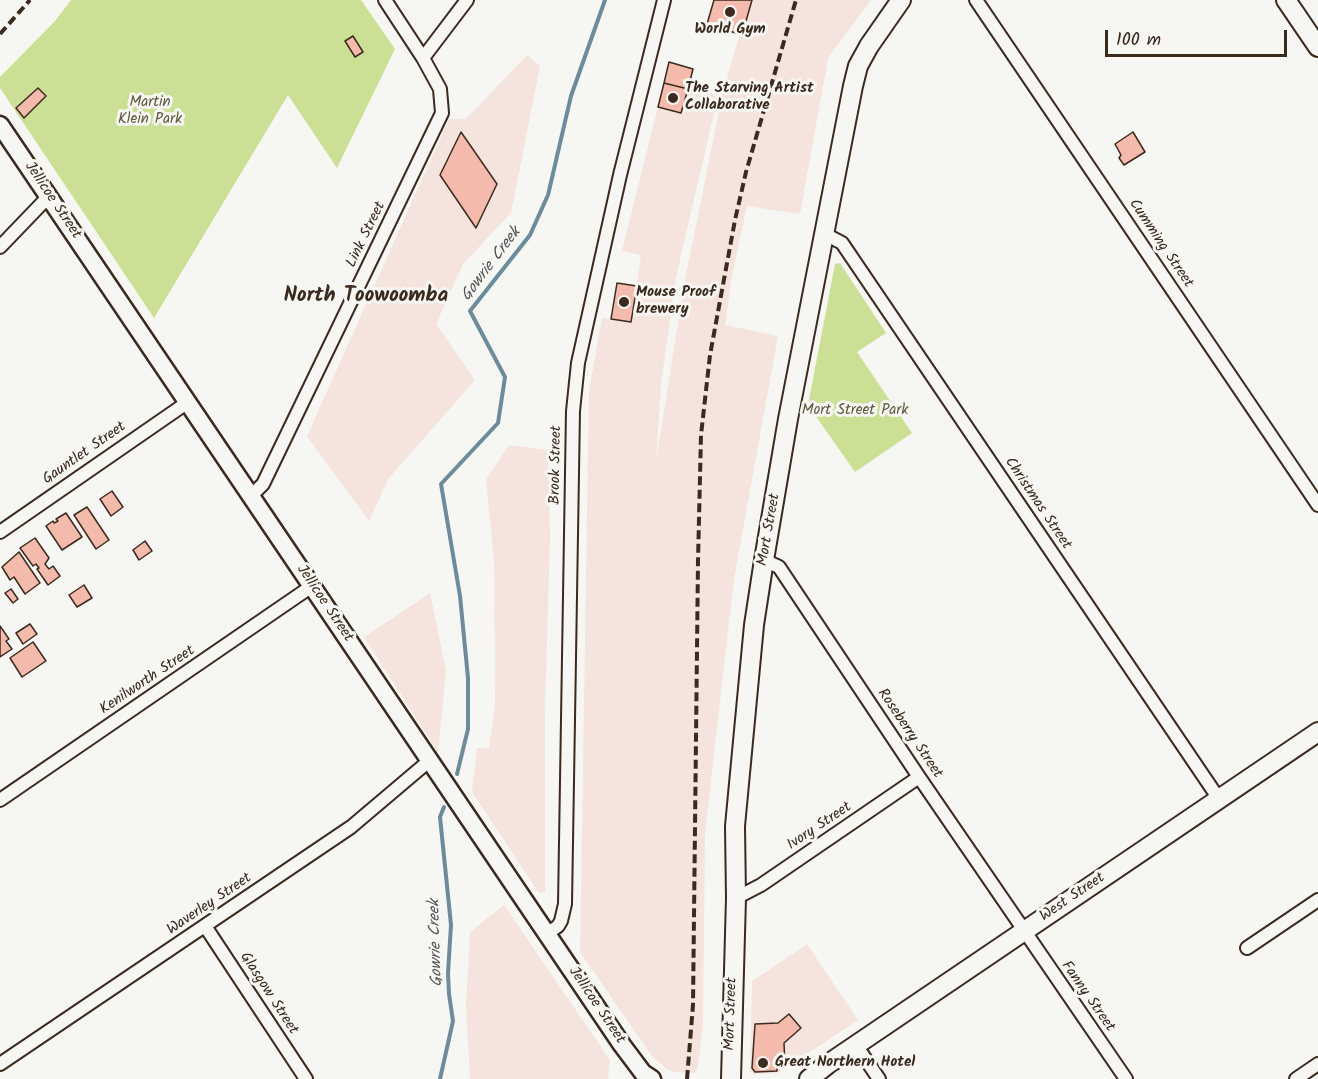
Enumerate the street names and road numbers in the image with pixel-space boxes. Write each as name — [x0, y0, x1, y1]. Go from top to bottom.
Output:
street label: Jellicoe Street — [20, 159, 84, 243]
street label: Cumming Street — [1124, 196, 1196, 292]
street label: Link Street — [343, 199, 391, 271]
street label: Gauntlet Street — [40, 419, 130, 489]
street label: Brook Street — [547, 425, 567, 505]
street label: Christmas Street — [1000, 455, 1074, 553]
street label: Mort Street — [755, 492, 785, 568]
street label: Jellicoe Street — [292, 562, 356, 646]
street label: Kenilworth Street — [97, 643, 199, 719]
street label: Roseberry Street — [872, 686, 946, 782]
street label: Ivory Street — [784, 799, 856, 855]
street label: Waverley Street — [164, 870, 256, 940]
street label: West Street — [1037, 870, 1109, 926]
street label: Glasgow Street — [235, 950, 301, 1038]
street label: Fanny Street — [1056, 958, 1118, 1036]
street label: Jellicoe Street — [564, 964, 628, 1048]
street label: Mort Street — [722, 977, 742, 1051]

